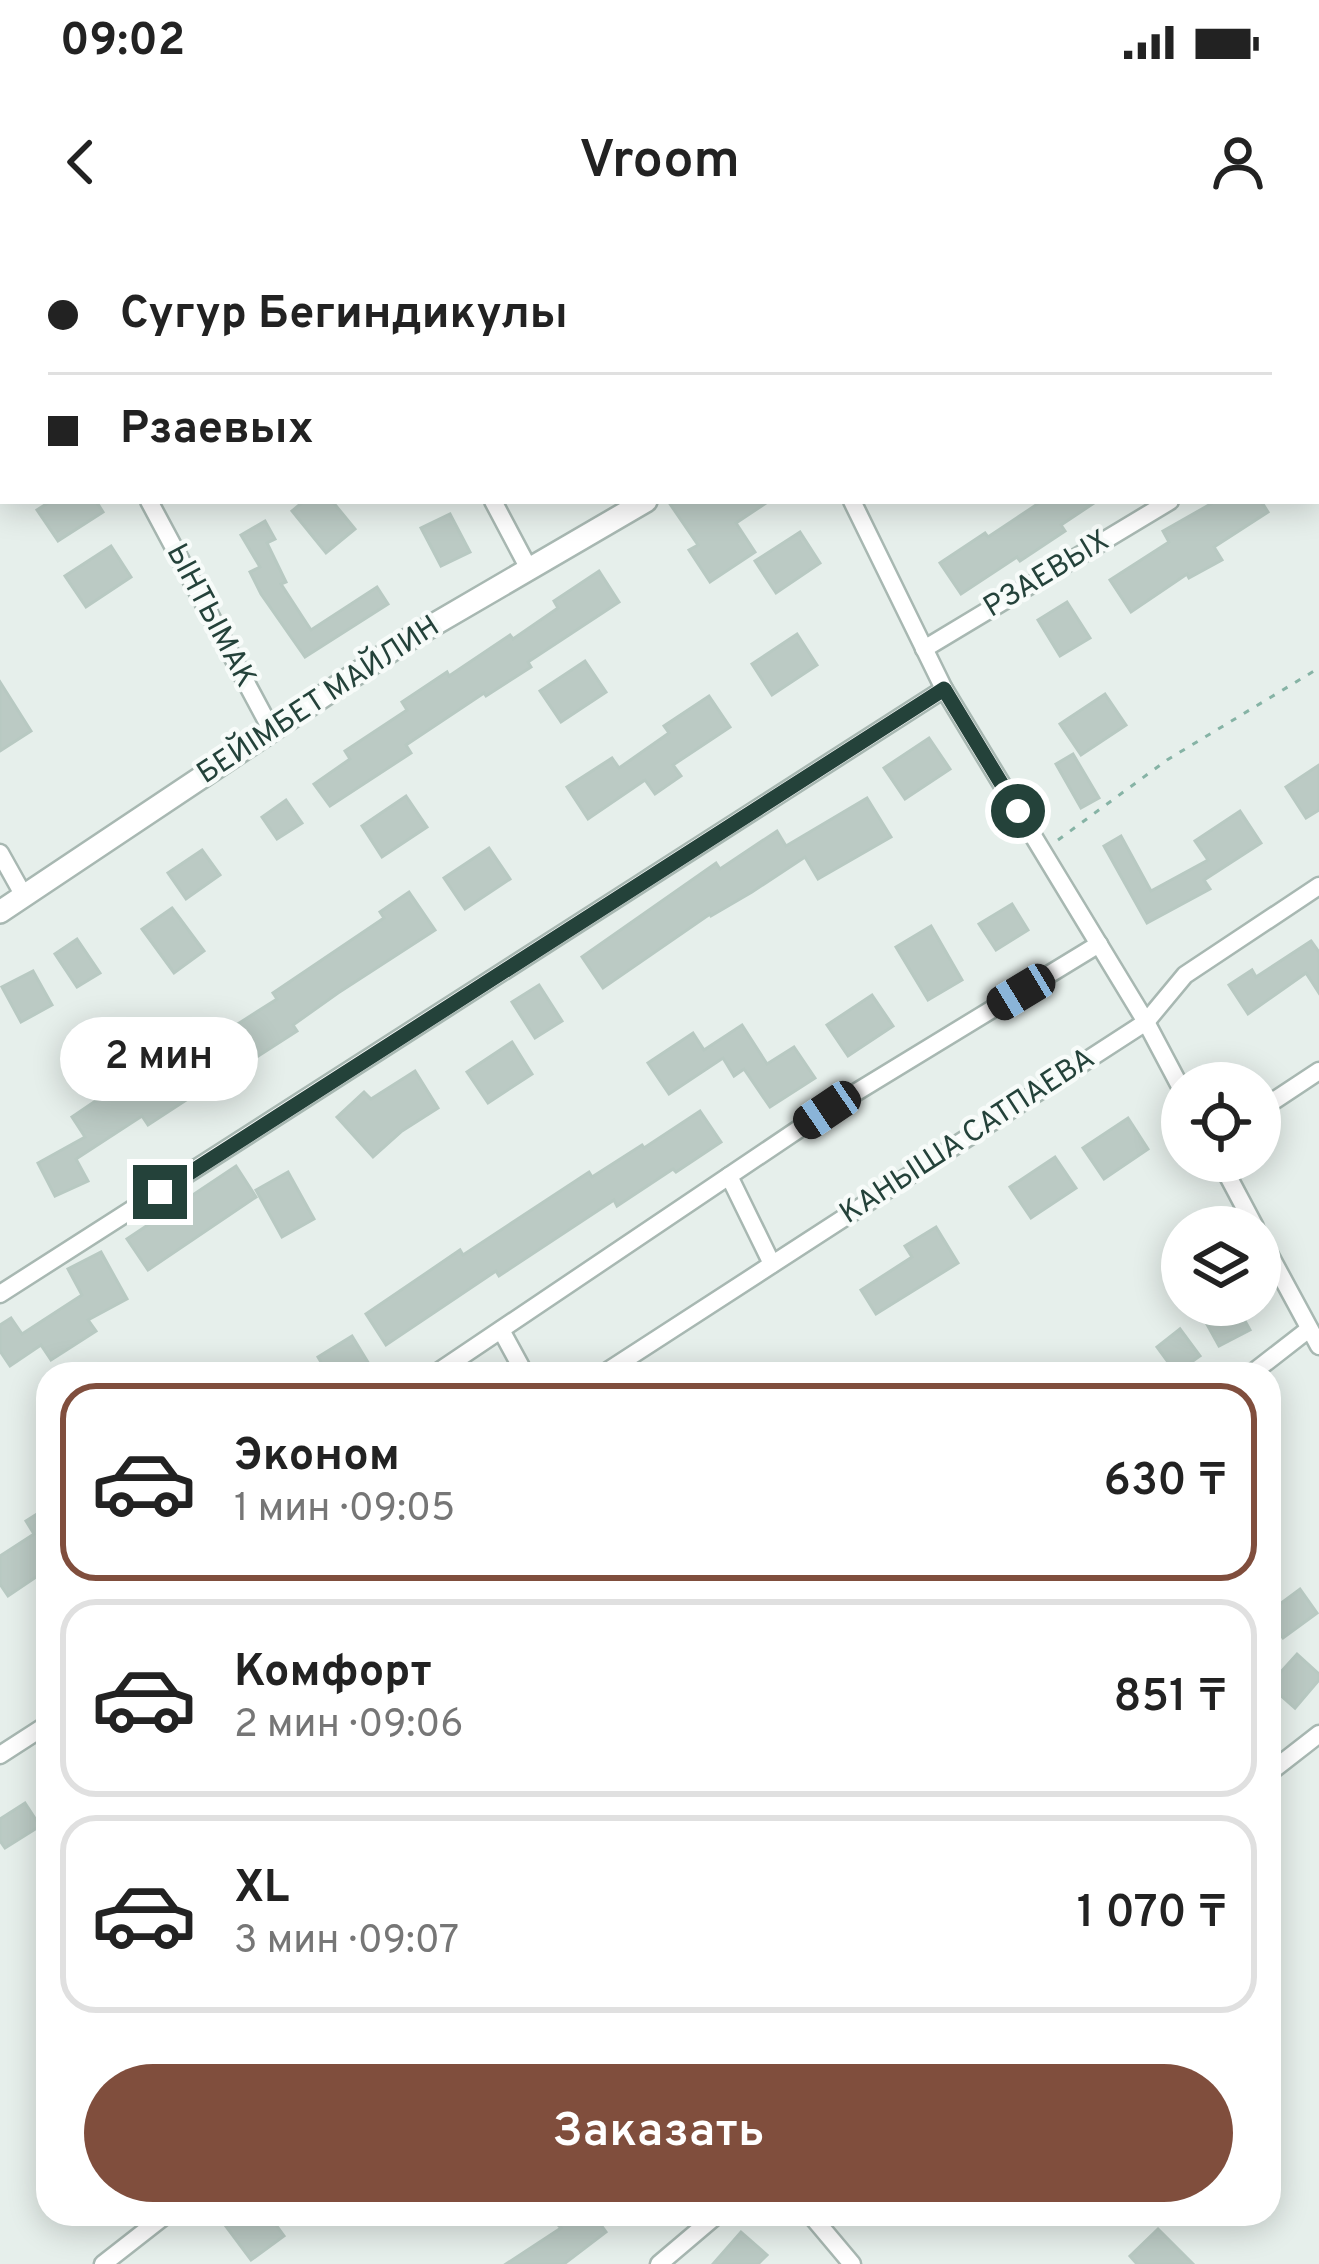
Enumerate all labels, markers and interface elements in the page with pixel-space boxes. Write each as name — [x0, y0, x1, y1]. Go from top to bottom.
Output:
text: 09:02 — [60, 14, 185, 71]
text: Vroom — [579, 128, 740, 197]
icon: back — [48, 129, 114, 195]
icon: person — [1205, 129, 1271, 195]
text: Сугур Бегиндикулы — [120, 287, 568, 344]
text: Рзаевых — [120, 402, 314, 459]
street label: РЗАЕВЫХ — [978, 523, 1116, 627]
street label: ЫНТЫМАК — [157, 538, 263, 694]
street label: БЕЙІМБЕТ МАЙЛИН — [189, 606, 447, 793]
route start — [991, 784, 1045, 838]
car — [981, 958, 1061, 1026]
callout: 2 мин — [61, 1018, 259, 1102]
text: 2 мин — [105, 1034, 213, 1083]
street label: КАНЫША САТПАЕВА — [834, 1041, 1102, 1233]
map controls — [1161, 1062, 1281, 1326]
button: locate — [1161, 1062, 1281, 1182]
car — [787, 1075, 867, 1145]
route end — [133, 1165, 187, 1219]
button: layers — [1161, 1206, 1281, 1326]
icon: car — [90, 1428, 198, 1536]
text: Эконом — [234, 1429, 400, 1486]
text: 630 ₸ — [1104, 1454, 1227, 1511]
text: 1 мин · 09:05 — [234, 1486, 455, 1535]
icon: car — [90, 1644, 198, 1752]
text: Комфорт — [234, 1645, 432, 1702]
text: 851 ₸ — [1113, 1670, 1227, 1727]
text: 2 мин · 09:06 — [234, 1702, 464, 1751]
icon: car — [90, 1860, 198, 1968]
text: XL — [234, 1861, 289, 1918]
text: 1 070 ₸ — [1077, 1886, 1227, 1943]
text: 3 мин · 09:07 — [234, 1918, 459, 1967]
button: Заказать — [84, 2064, 1233, 2202]

